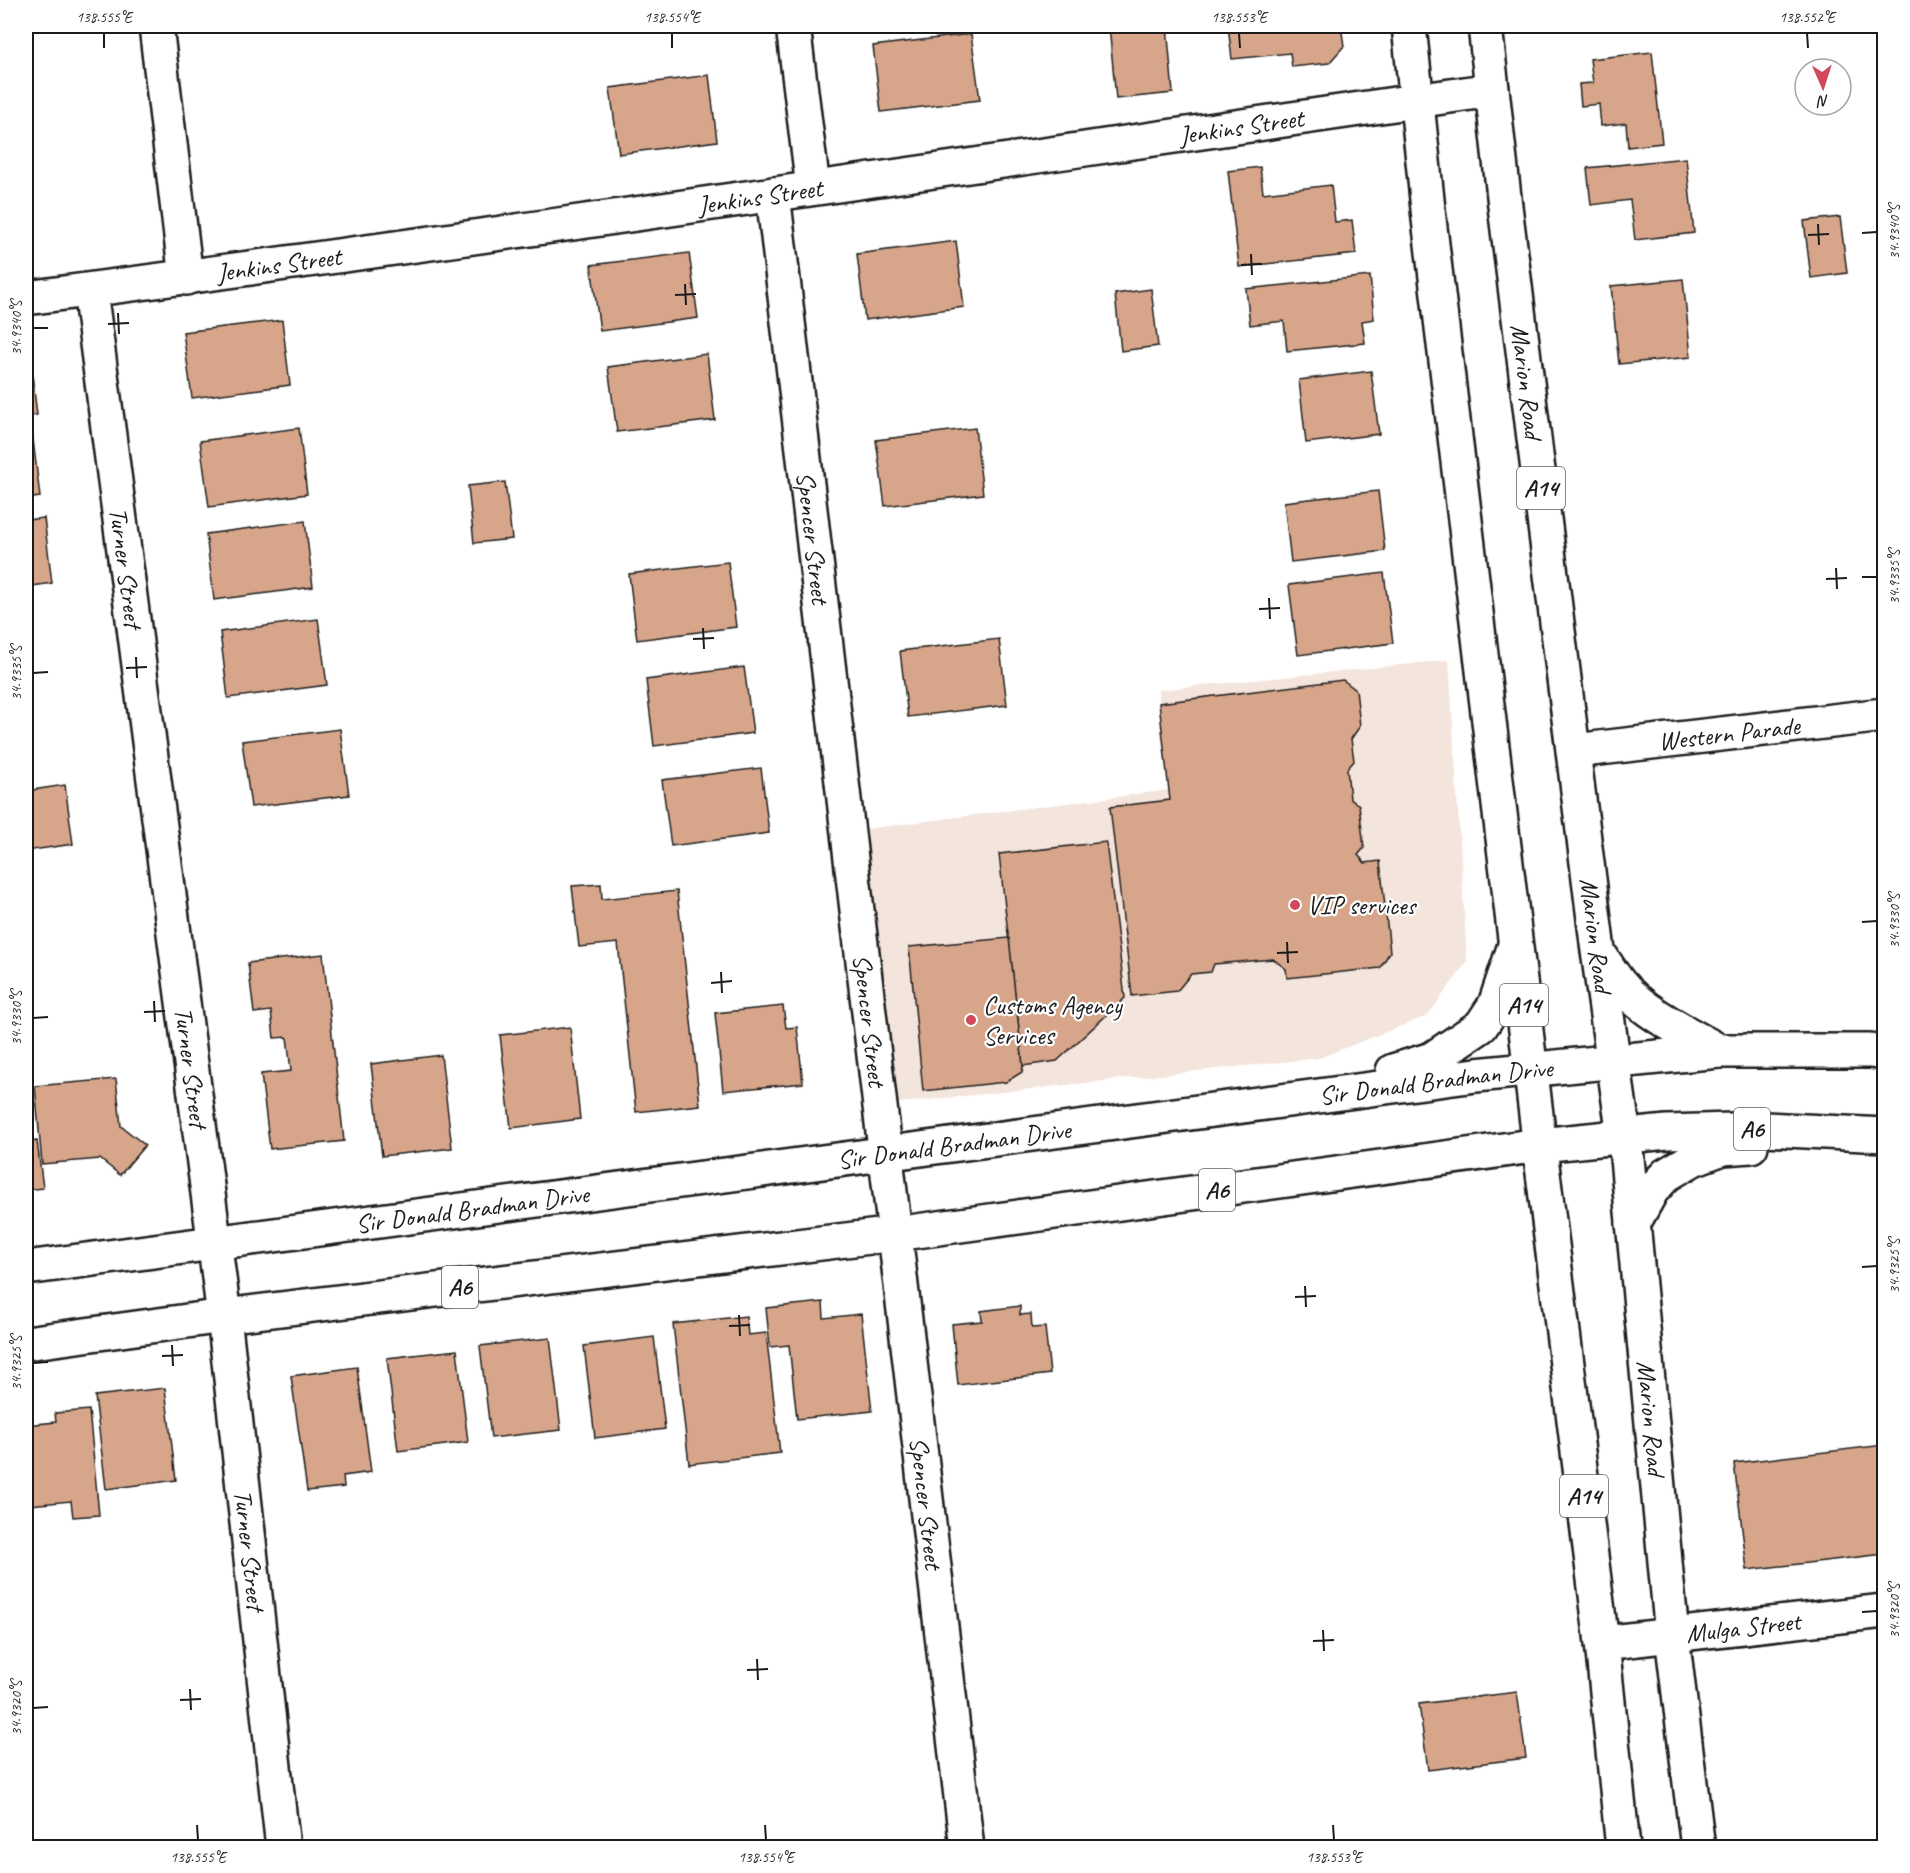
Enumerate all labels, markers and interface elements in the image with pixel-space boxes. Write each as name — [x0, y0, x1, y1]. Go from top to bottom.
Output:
text: 138.555°E — [76, 8, 134, 27]
text: 138.554°E — [644, 8, 702, 27]
text: 138.553°E — [1211, 8, 1269, 27]
text: 138.552°E — [1779, 8, 1837, 27]
north arrow — [1793, 57, 1853, 117]
text: N — [1815, 91, 1829, 111]
street label: Jenkins Street — [1175, 101, 1308, 152]
street label: Jenkins Street — [694, 171, 827, 222]
text: 34.9340°S — [1885, 202, 1904, 260]
street label: Jenkins Street — [213, 239, 345, 290]
text: 34.9340°S — [7, 298, 26, 356]
street label: Marion Road — [1503, 322, 1550, 444]
road number: A14 — [1517, 467, 1565, 509]
street label: Spencer Street — [789, 470, 837, 608]
street label: Turner Street — [102, 506, 150, 633]
text: 34.9335°S — [1885, 547, 1904, 605]
text: 34.9335°S — [7, 643, 26, 701]
street label: Western Parade — [1657, 709, 1803, 758]
street label: Marion Road — [1572, 876, 1620, 998]
place label: VIP services — [1307, 889, 1418, 922]
text: 34.9330°S — [1885, 891, 1904, 949]
marker: VIP services — [1288, 898, 1302, 912]
street label: Spencer Street — [845, 953, 894, 1091]
road number: A14 — [1500, 984, 1548, 1026]
text: 34.9330°S — [7, 988, 26, 1046]
place label: Customs Agency Services — [983, 989, 1124, 1052]
street label: Turner Street — [167, 1005, 216, 1133]
marker: Customs Agency Services — [964, 1013, 978, 1027]
street label: Sir Donald Bradman Drive — [1317, 1051, 1557, 1113]
road number: A6 — [1734, 1108, 1770, 1150]
street label: Sir Donald Bradman Drive — [835, 1113, 1075, 1177]
road number: A6 — [1199, 1169, 1235, 1211]
street label: Sir Donald Bradman Drive — [353, 1177, 593, 1241]
text: 34.9325°S — [1885, 1236, 1904, 1294]
road number: A6 — [442, 1266, 478, 1308]
text: 34.9325°S — [7, 1333, 26, 1391]
street label: Marion Road — [1629, 1359, 1673, 1481]
street label: Spencer Street — [902, 1435, 950, 1573]
road number: A14 — [1560, 1475, 1608, 1517]
street label: Turner Street — [226, 1488, 273, 1615]
text: 34.9320°S — [1885, 1581, 1904, 1639]
street label: Mulga Street — [1684, 1604, 1804, 1650]
text: 34.9320°S — [7, 1678, 26, 1736]
text: 138.555°E — [170, 1848, 228, 1867]
text: 138.554°E — [738, 1848, 796, 1867]
text: 138.553°E — [1306, 1848, 1364, 1867]

